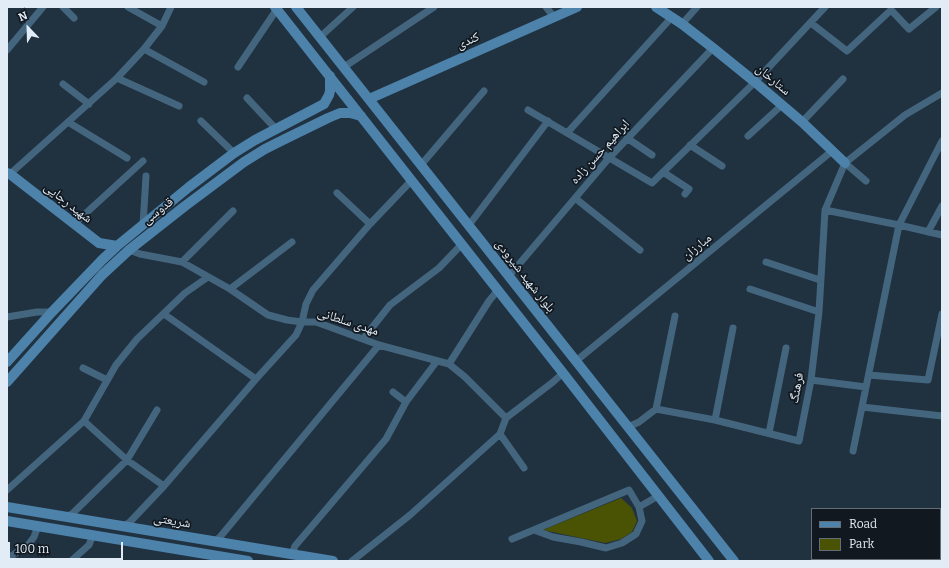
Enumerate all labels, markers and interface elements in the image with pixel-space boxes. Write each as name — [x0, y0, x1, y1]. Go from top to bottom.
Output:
north arrow — [8, 8, 48, 48]
text: N — [17, 9, 30, 24]
street label: کندی — [454, 29, 482, 53]
street label: ستارخان — [752, 61, 794, 99]
street label: ابراهیم حسن زاده — [567, 116, 633, 188]
street label: شهید رجایی — [41, 179, 95, 227]
street label: قدوسی — [139, 194, 177, 228]
street label: مبارزان — [679, 230, 715, 264]
street label: بلوار شهید شیرودی — [492, 236, 558, 316]
street label: مهدی سلطانی — [315, 305, 381, 339]
street label: فرهنگ — [787, 371, 807, 405]
legend — [811, 508, 941, 560]
street label: شریعتی — [152, 510, 192, 532]
text: Road — [849, 517, 877, 531]
scale bar — [10, 534, 125, 560]
text: Park — [849, 537, 874, 551]
text: 100 m — [15, 542, 49, 556]

